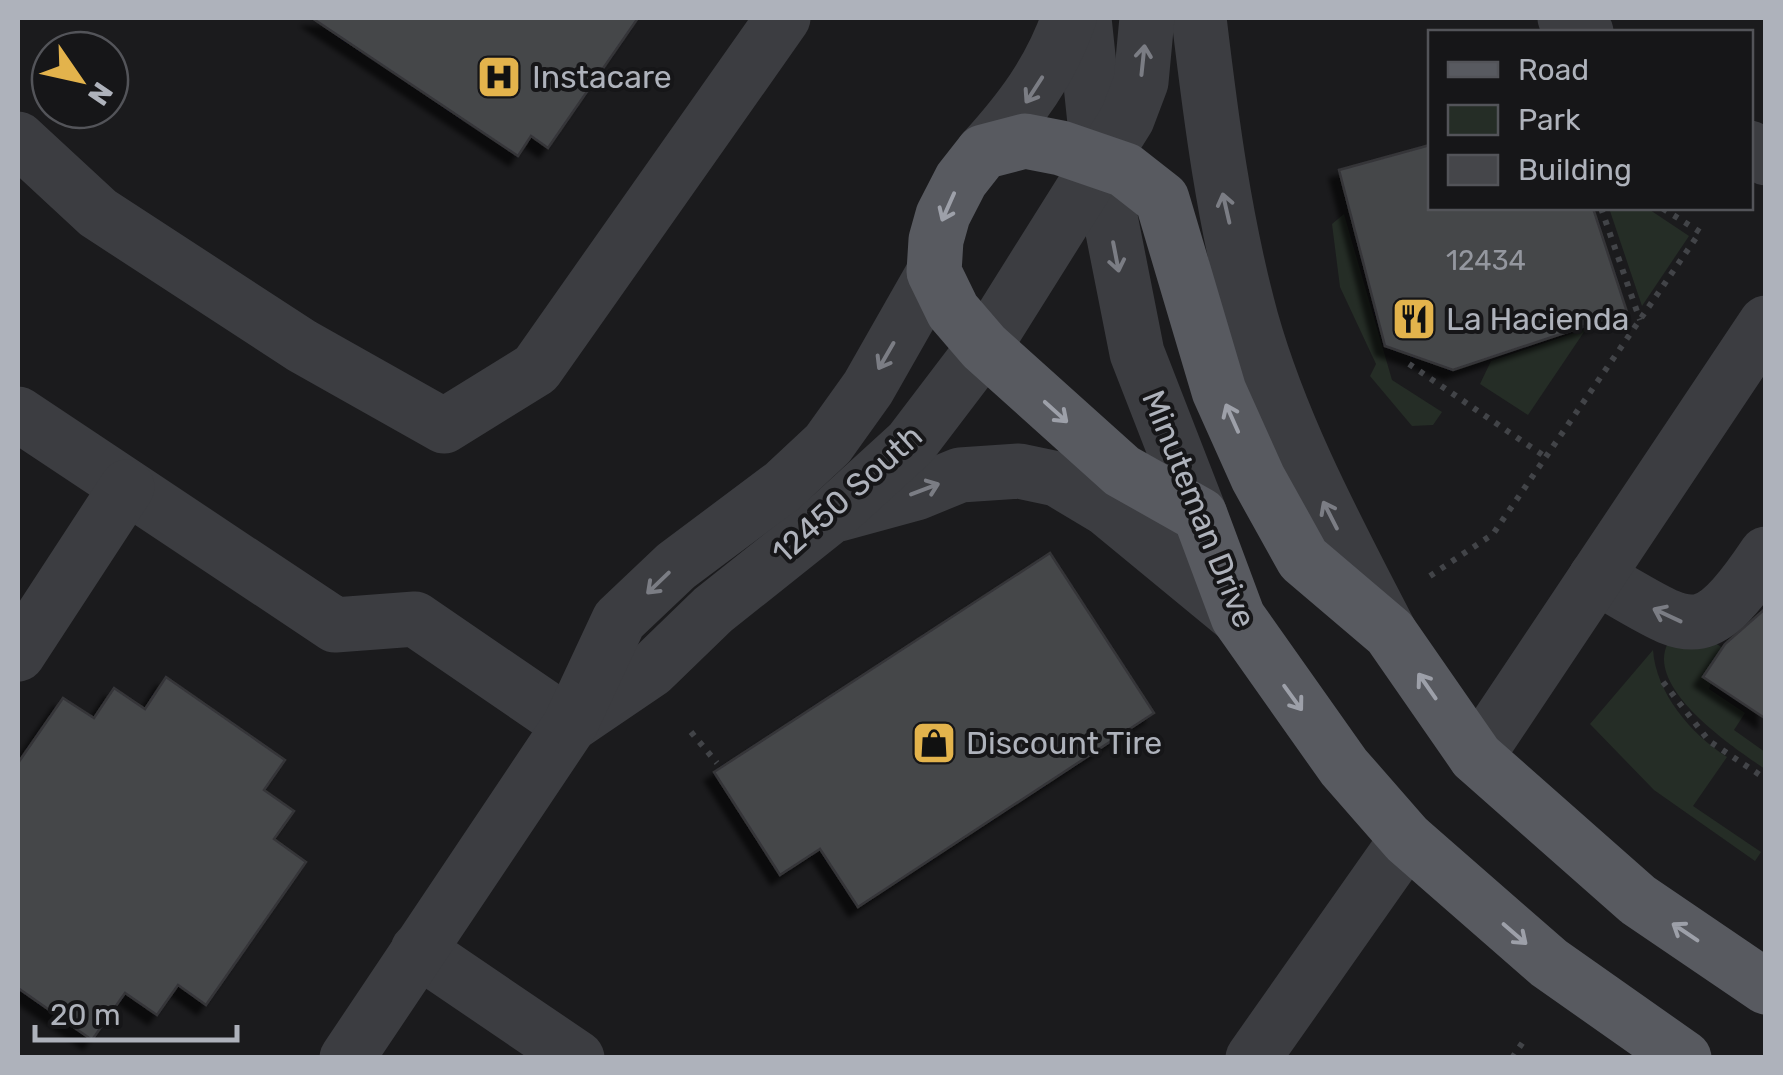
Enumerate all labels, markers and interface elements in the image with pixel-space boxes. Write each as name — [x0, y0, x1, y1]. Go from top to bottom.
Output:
north arrow — [30, 30, 130, 130]
legend — [1428, 30, 1753, 210]
one-way arrow — [1134, 44, 1153, 76]
text: Road — [1518, 52, 1589, 88]
hospital icon: Instacare — [476, 54, 522, 100]
place label: Instacare — [532, 58, 672, 96]
one-way arrow — [1024, 75, 1045, 104]
text: N — [81, 76, 120, 111]
text: Park — [1518, 102, 1581, 138]
text: Building — [1518, 152, 1632, 188]
one-way arrow — [938, 192, 956, 222]
one-way arrow — [1216, 193, 1234, 225]
one-way arrow — [1107, 240, 1126, 273]
house number: 12434 — [1446, 244, 1526, 277]
restaurant icon: La Hacienda — [1391, 296, 1437, 342]
place label: La Hacienda — [1446, 300, 1629, 338]
one-way arrow — [875, 341, 895, 371]
street label: Minuteman Drive — [1134, 385, 1264, 633]
one-way arrow — [1043, 400, 1068, 423]
one-way arrow — [1221, 404, 1240, 434]
street label: 12450 South — [764, 417, 930, 571]
one-way arrow — [908, 479, 939, 497]
one-way arrow — [1320, 501, 1339, 531]
one-way arrow — [646, 571, 671, 594]
one-way arrow — [1653, 604, 1683, 623]
one-way arrow — [1417, 672, 1438, 700]
one-way arrow — [1282, 684, 1303, 712]
shop icon: Discount Tire — [911, 720, 957, 766]
place label: Discount Tire — [966, 724, 1162, 762]
one-way arrow — [1502, 922, 1527, 945]
one-way arrow — [1671, 922, 1699, 943]
scale bar — [35, 980, 238, 1042]
text: 20 m — [50, 997, 121, 1033]

